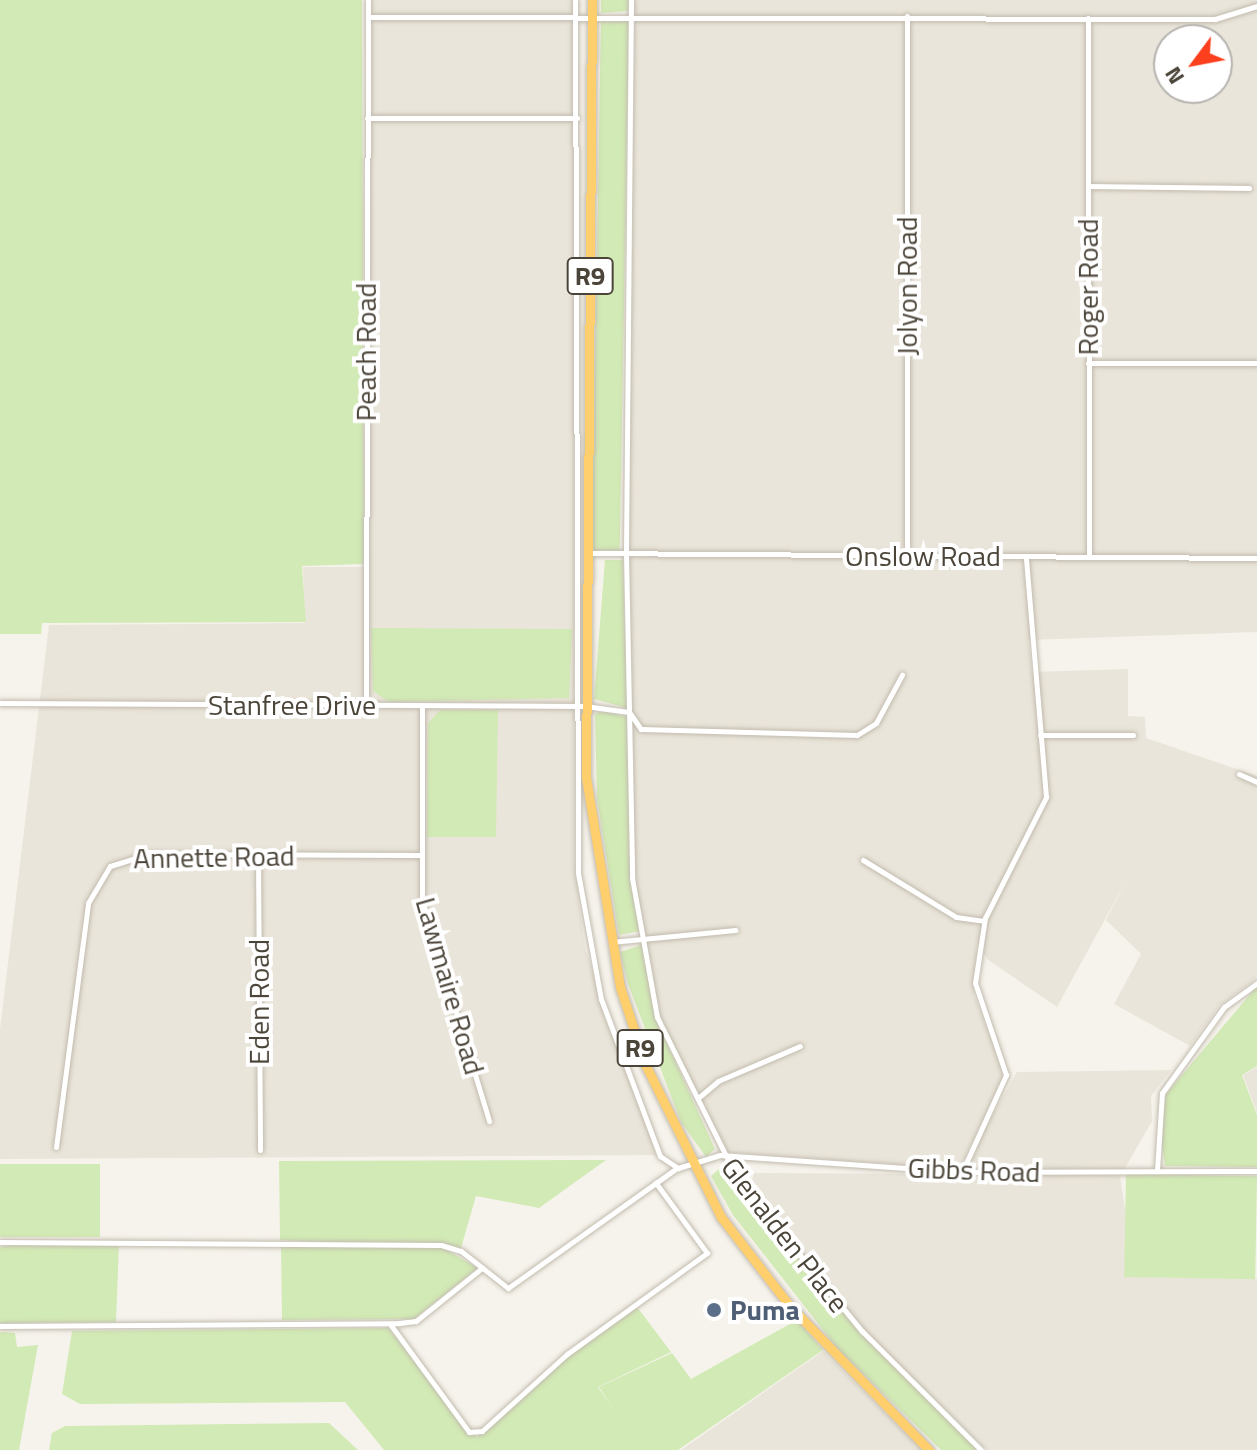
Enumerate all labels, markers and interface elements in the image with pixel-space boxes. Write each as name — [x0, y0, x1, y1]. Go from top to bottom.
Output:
north arrow — [1153, 24, 1233, 104]
text: N — [1156, 60, 1193, 91]
street label: Jolyon Road — [890, 216, 924, 356]
street label: Roger Road — [1071, 219, 1105, 355]
road number: R9 — [566, 254, 614, 298]
street label: Peach Road — [349, 283, 383, 421]
street label: Onslow Road — [845, 539, 1001, 573]
street label: Stanfree Drive — [208, 688, 376, 722]
street label: Annette Road — [133, 839, 295, 875]
street label: Lawmaire Road — [409, 894, 491, 1078]
street label: Eden Road — [242, 939, 276, 1065]
road number: R9 — [616, 1026, 664, 1070]
street label: Glenalden Place — [714, 1151, 856, 1319]
street label: Gibbs Road — [907, 1151, 1041, 1189]
place label: Puma — [730, 1293, 800, 1327]
marker: Puma — [705, 1301, 723, 1319]

